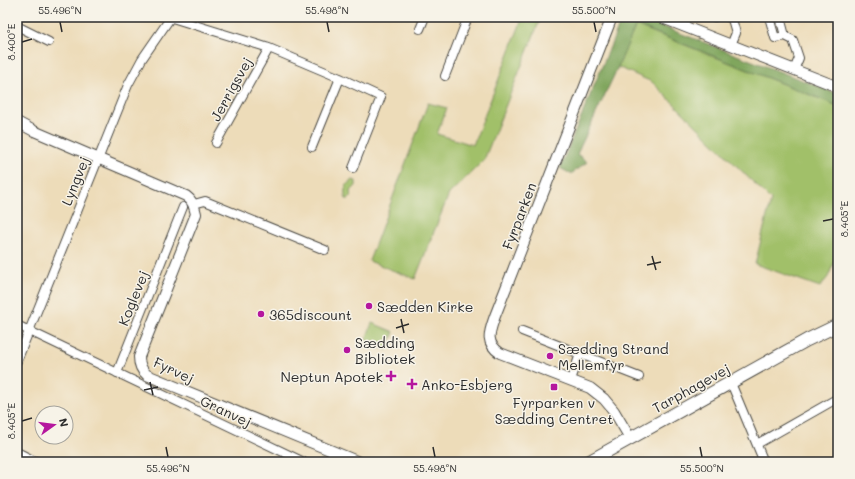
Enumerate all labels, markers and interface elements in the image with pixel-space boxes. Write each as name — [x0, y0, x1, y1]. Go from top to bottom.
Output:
text: 55.496°N — [38, 3, 82, 17]
text: 55.498°N — [305, 3, 349, 17]
text: 55.500°N — [572, 3, 616, 17]
text: 8.400°E — [4, 23, 18, 60]
street label: Jerrigsvej — [206, 54, 256, 124]
street label: Lyngvej — [57, 154, 93, 208]
street label: Fyrparken — [498, 180, 540, 252]
text: 8.405°E — [837, 201, 851, 237]
street label: Koglevej — [113, 268, 153, 328]
place label: Sædden Kirke — [377, 297, 473, 316]
marker: Sædden Kirke — [364, 301, 374, 311]
place label: 365discount — [269, 305, 352, 324]
marker: 365discount — [256, 309, 266, 319]
place label: Sædding Bibliotek — [355, 333, 415, 368]
place label: Sædding Strand Mellemfyr — [558, 339, 669, 374]
marker: Sædding Bibliotek — [342, 345, 352, 355]
marker: Sædding Strand Mellemfyr — [545, 351, 555, 361]
street label: Fyrvej — [151, 352, 197, 388]
street label: Tarphagevej — [649, 359, 733, 417]
place label: Neptun Apotek — [280, 367, 383, 386]
marker: Neptun Apotek — [386, 371, 396, 381]
place label: Anko-Esbjerg — [421, 375, 512, 394]
marker: Anko-Esbjerg — [406, 378, 418, 390]
marker: Fyrparken v Sædding Centret — [549, 382, 559, 392]
street label: Granvej — [197, 391, 255, 431]
place label: Fyrparken v Sædding Centret — [495, 393, 613, 428]
text: 8.405°E — [4, 403, 18, 439]
north arrow — [34, 405, 74, 445]
text: N — [56, 417, 72, 428]
text: 55.496°N — [146, 461, 190, 475]
text: 55.498°N — [413, 461, 457, 475]
text: 55.500°N — [680, 461, 724, 475]

